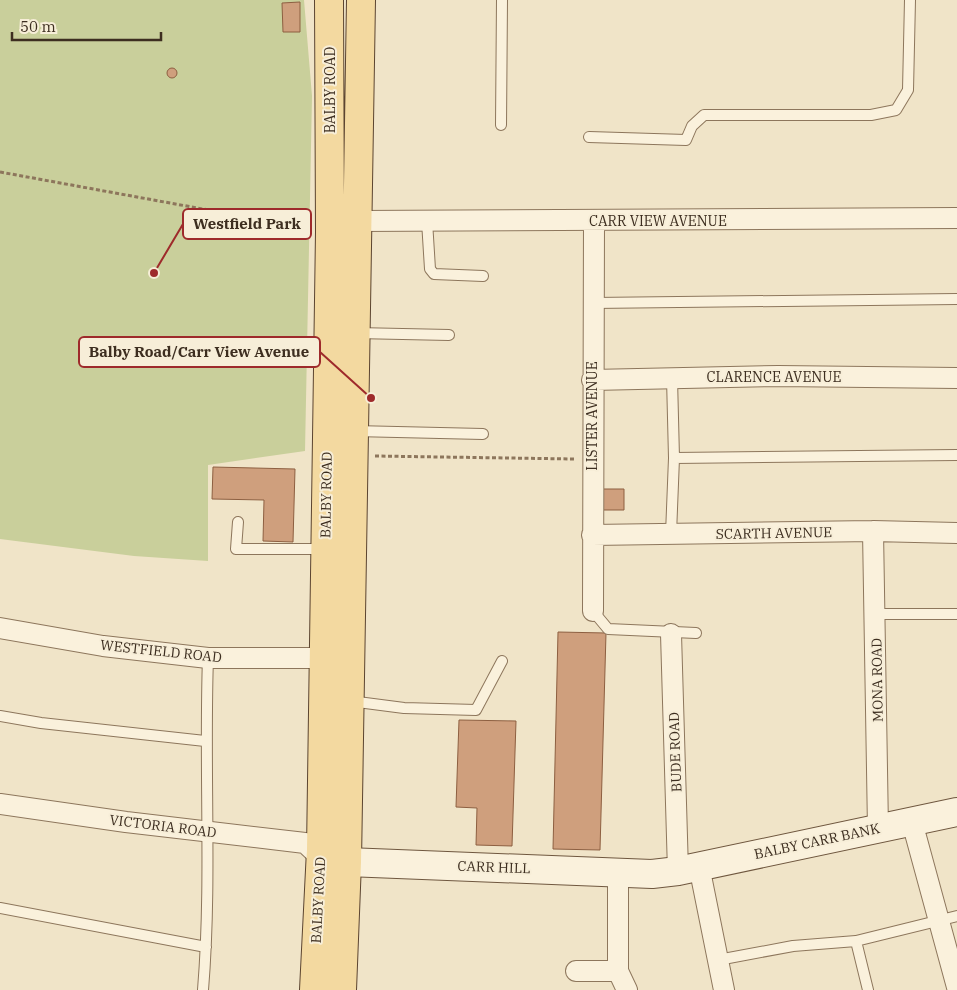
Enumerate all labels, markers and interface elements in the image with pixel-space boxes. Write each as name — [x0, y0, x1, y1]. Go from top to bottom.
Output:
scale bar — [12, 10, 161, 42]
text: 50 m — [20, 17, 56, 36]
street label: BALBY ROAD — [321, 47, 339, 133]
callout: Westfield Park — [183, 209, 311, 239]
street label: CARR VIEW AVENUE — [589, 212, 727, 230]
text: Westfield Park — [193, 214, 302, 233]
callout: Balby Road/Carr View Avenue — [79, 337, 320, 367]
text: Balby Road/Carr View Avenue — [89, 342, 309, 361]
street label: LISTER AVENUE — [583, 361, 601, 471]
street label: CLARENCE AVENUE — [706, 368, 842, 386]
street label: BALBY ROAD — [316, 451, 336, 538]
street label: SCARTH AVENUE — [716, 523, 832, 543]
street label: WESTFIELD ROAD — [99, 636, 223, 666]
street label: MONA ROAD — [867, 638, 887, 722]
street label: BUDE ROAD — [665, 711, 685, 792]
street label: VICTORIA ROAD — [108, 810, 218, 842]
street label: BALBY CARR BANK — [752, 819, 882, 863]
street label: BALBY ROAD — [307, 856, 329, 944]
street label: CARR HILL — [457, 857, 531, 877]

